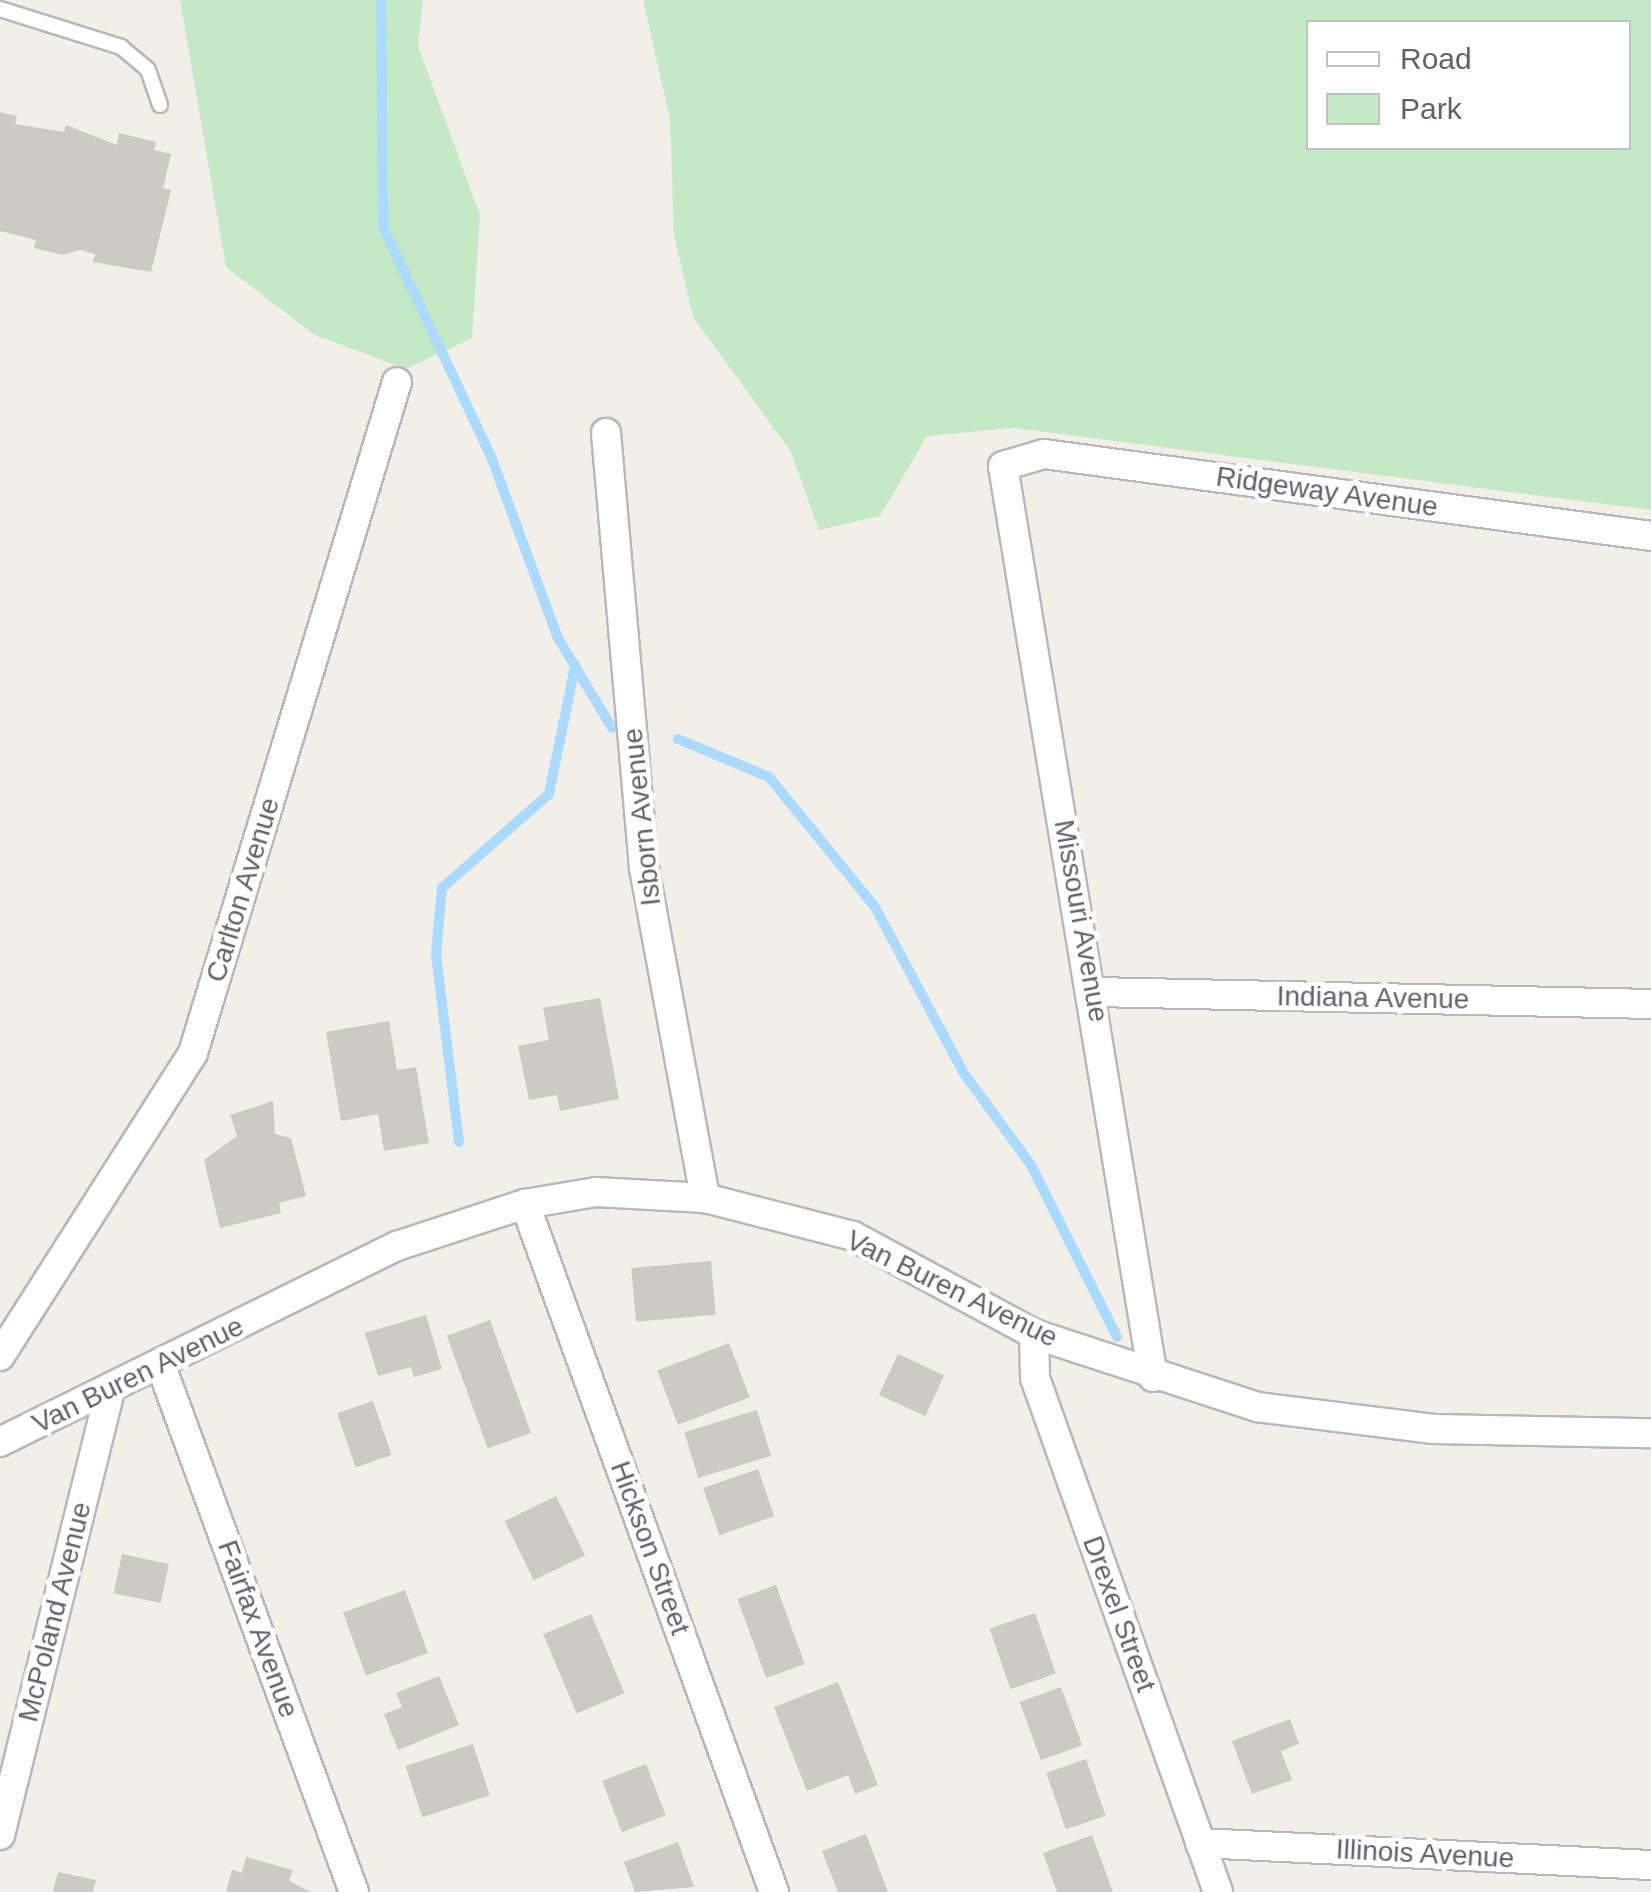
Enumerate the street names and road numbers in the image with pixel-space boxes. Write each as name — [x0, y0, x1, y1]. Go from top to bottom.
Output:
street label: Ridgeway Avenue — [1213, 460, 1441, 524]
street label: Isborn Avenue — [616, 726, 668, 908]
street label: Carlton Avenue — [199, 793, 287, 987]
street label: Missouri Avenue — [1047, 816, 1115, 1026]
street label: Indiana Avenue — [1276, 980, 1470, 1016]
street label: Van Buren Avenue — [840, 1223, 1064, 1355]
street label: Van Buren Avenue — [26, 1309, 250, 1441]
street label: Hickson Street — [603, 1457, 697, 1639]
street label: McPoland Avenue — [11, 1498, 99, 1726]
street label: Drexel Street — [1075, 1531, 1163, 1697]
street label: Fairfax Avenue — [210, 1535, 306, 1723]
street label: Illinois Avenue — [1334, 1833, 1516, 1875]

